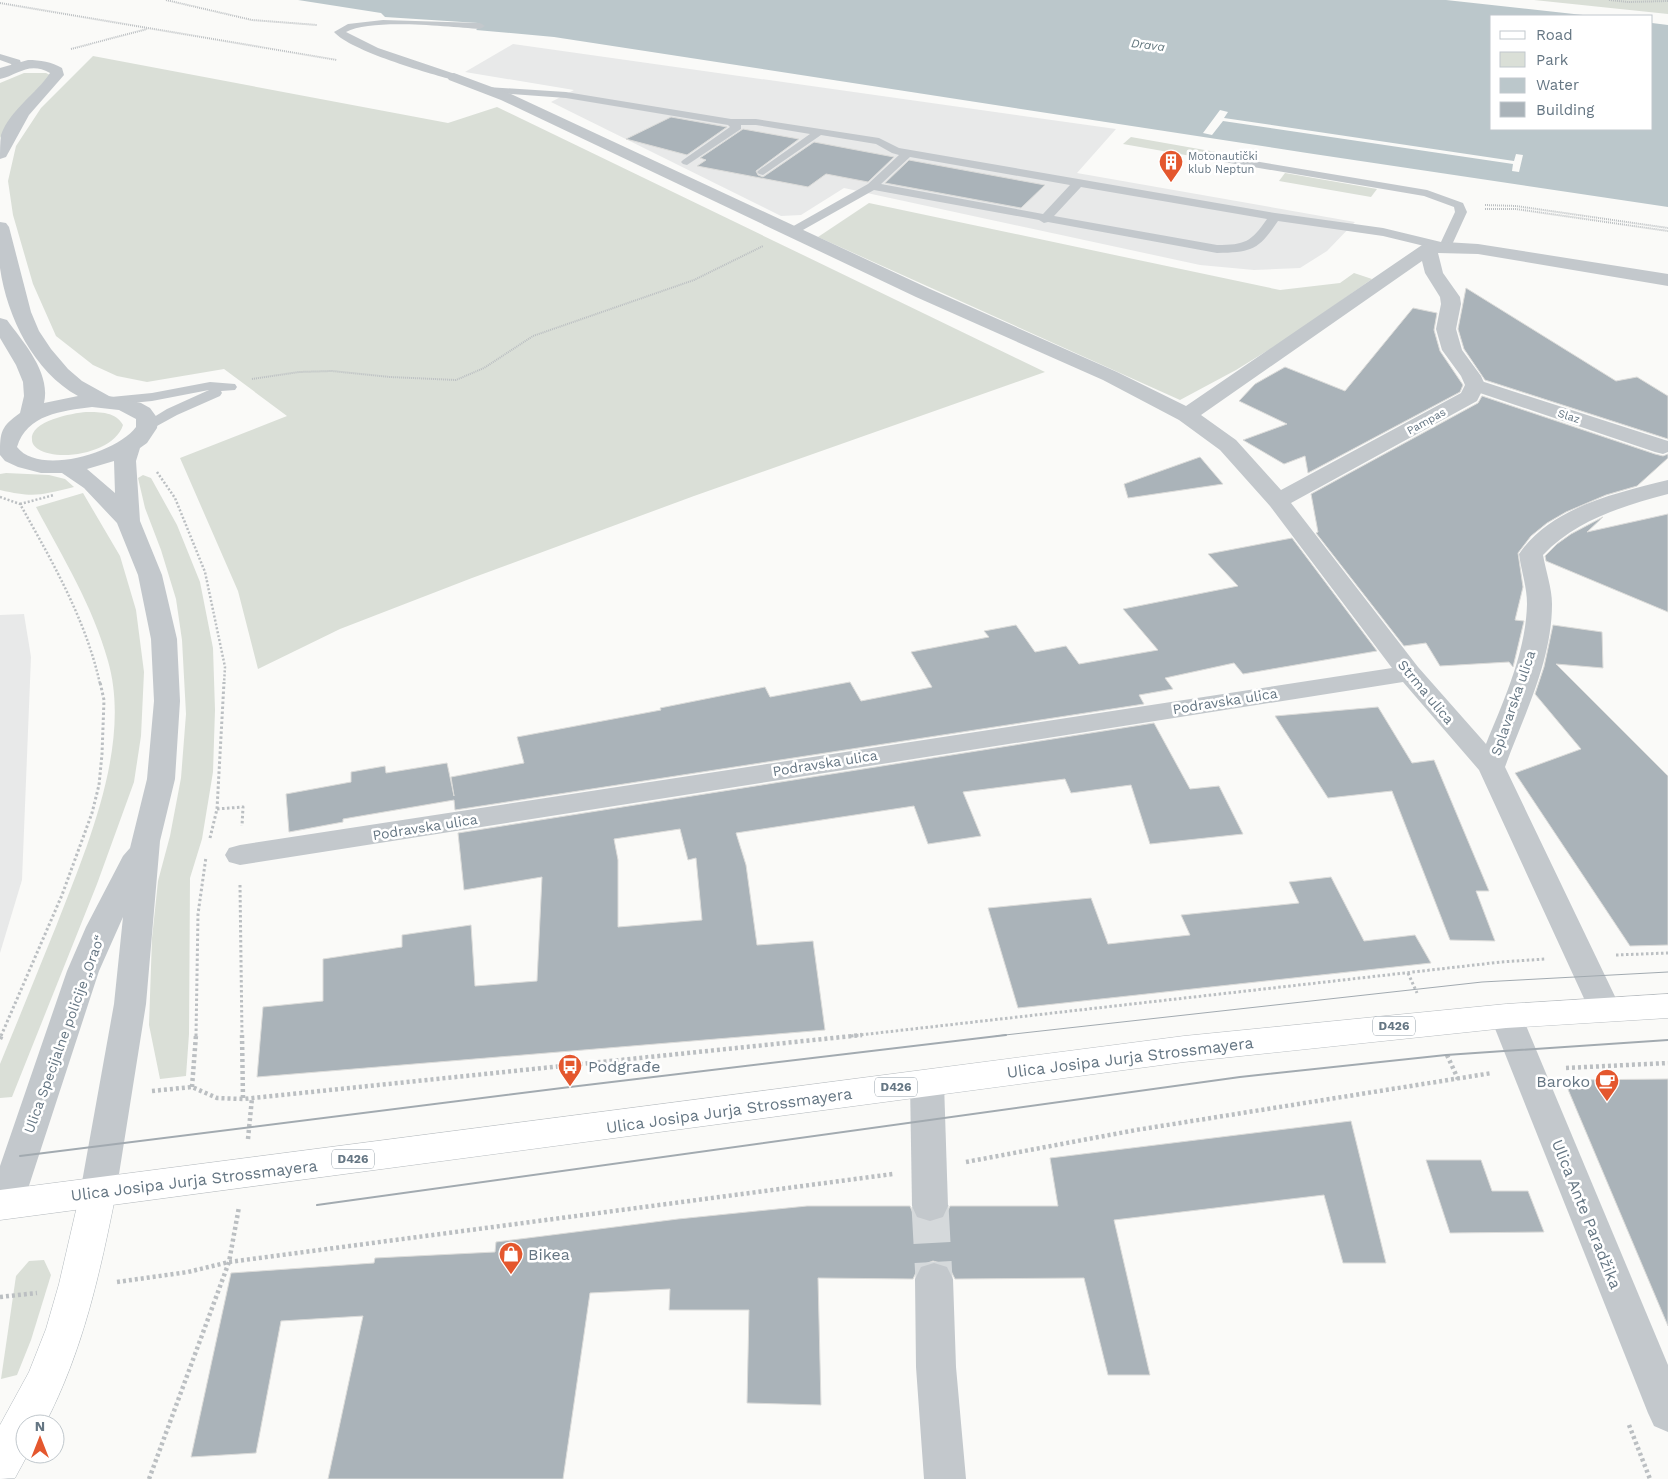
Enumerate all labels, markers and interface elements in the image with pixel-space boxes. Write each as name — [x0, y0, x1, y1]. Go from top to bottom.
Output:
legend — [1490, 15, 1653, 130]
text: Road — [1536, 26, 1573, 44]
water label: Drava — [1130, 36, 1166, 54]
text: Park — [1536, 51, 1569, 69]
text: Water — [1536, 76, 1579, 94]
text: Building — [1536, 101, 1594, 119]
building icon: Motonautički klub Neptun — [1158, 149, 1184, 183]
place label: Motonautički klub Neptun — [1188, 150, 1258, 176]
street label: Pampas — [1405, 405, 1448, 437]
street label: Slaz — [1556, 407, 1582, 426]
street label: Splavarska ulica — [1488, 648, 1539, 758]
street label: Strma ulica — [1395, 657, 1457, 727]
street label: Podravska ulica — [1171, 685, 1279, 717]
street label: Podravska ulica — [771, 747, 879, 779]
street label: Podravska ulica — [371, 811, 479, 843]
street label: Ulica Specijalne policije „Orao“ — [21, 933, 107, 1135]
road number: D426 — [1373, 1016, 1415, 1036]
street label: Ulica Josipa Jurja Strossmayera — [1006, 1033, 1254, 1082]
bus stop icon: Podgrađe — [557, 1053, 583, 1087]
place label: Podgrađe — [588, 1057, 660, 1076]
cafe icon: Baroko — [1594, 1068, 1620, 1102]
place label: Baroko — [1536, 1072, 1590, 1091]
road number: D426 — [875, 1078, 917, 1096]
street label: Ulica Josipa Jurja Strossmayera — [605, 1084, 853, 1137]
street label: Ulica Ante Paradžika — [1548, 1137, 1625, 1292]
road number: D426 — [332, 1150, 374, 1168]
street label: Ulica Josipa Jurja Strossmayera — [70, 1156, 318, 1205]
shop icon: Bikea — [498, 1241, 524, 1275]
place label: Bikea — [528, 1245, 570, 1264]
north arrow — [15, 1414, 65, 1464]
text: N — [35, 1418, 45, 1434]

